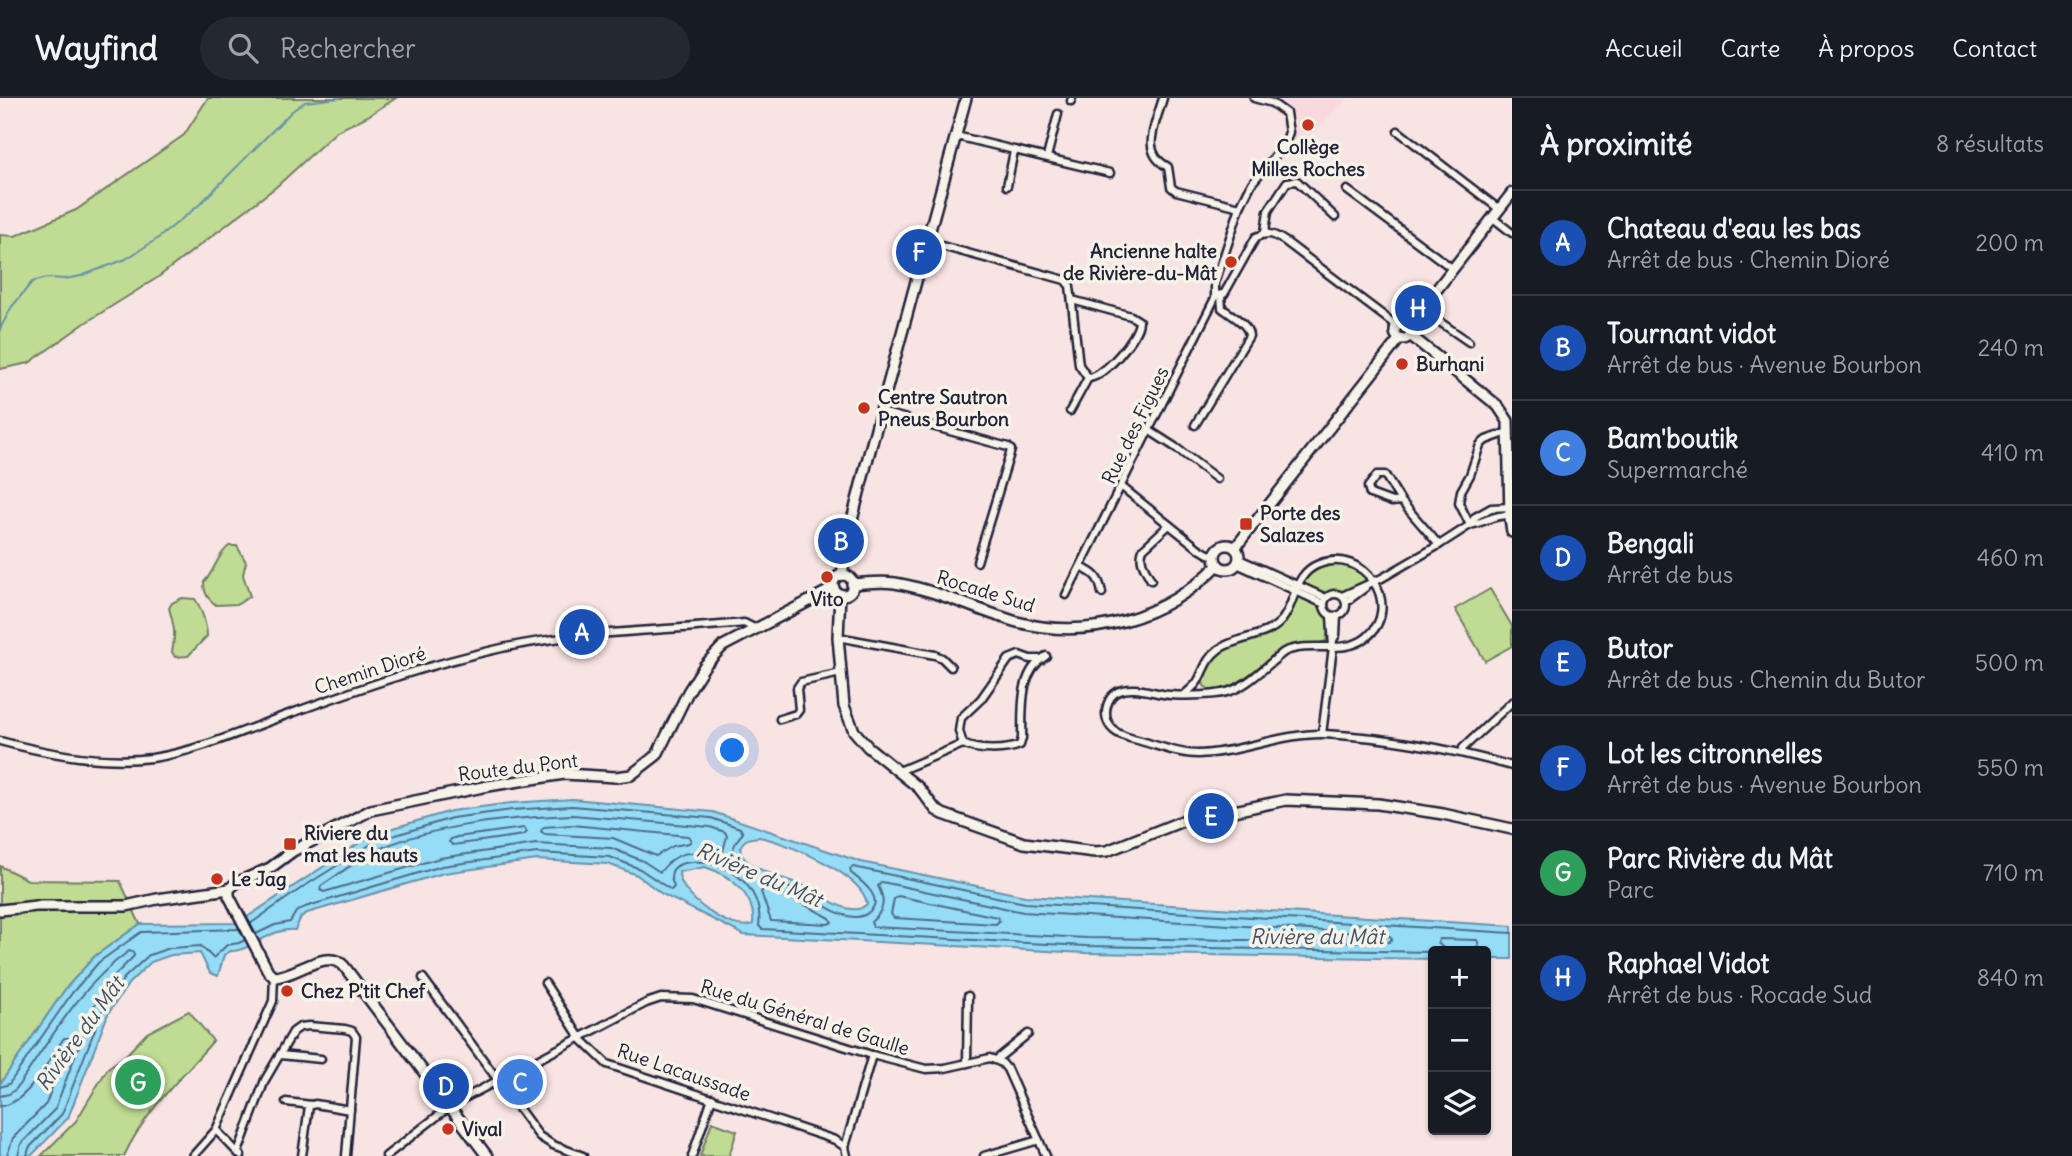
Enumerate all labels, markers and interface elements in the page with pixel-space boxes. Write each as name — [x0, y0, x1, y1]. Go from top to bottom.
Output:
search box — [200, 17, 690, 80]
text: Wayfind — [35, 27, 158, 69]
icon: search — [224, 29, 262, 67]
text: Rechercher — [280, 32, 416, 65]
text: Accueil — [1605, 33, 1682, 63]
text: Carte — [1720, 33, 1780, 63]
text: À propos — [1818, 33, 1914, 63]
text: Contact — [1952, 33, 2037, 63]
marker: Collège Milles Roches — [1300, 117, 1316, 133]
text: À proximité — [1540, 125, 1692, 163]
text: 8 résultats — [1936, 129, 2044, 158]
place label: Collège Milles Roches — [1251, 135, 1365, 181]
text: Chateau d'eau les bas — [1607, 212, 1861, 245]
pin: F — [896, 226, 942, 278]
text: A — [1556, 228, 1570, 257]
text: 200 m — [1975, 228, 2044, 257]
place label: Ancienne halte de Rivière-du-Mât — [1063, 239, 1218, 285]
text: Arrêt de bus · Chemin Dioré — [1607, 245, 1890, 274]
marker: Ancienne halte de Rivière-du-Mât — [1223, 254, 1239, 270]
pin: H — [1395, 282, 1441, 334]
text: Tournant vidot — [1607, 317, 1776, 350]
text: B — [1555, 333, 1571, 362]
text: 240 m — [1978, 333, 2044, 362]
text: Arrêt de bus · Avenue Bourbon — [1607, 350, 1922, 379]
place label: Burhani — [1416, 352, 1484, 376]
marker: Burhani — [1394, 356, 1410, 372]
street label: Rue des Figues — [1096, 362, 1174, 488]
place label: Centre Sautron Pneus Bourbon — [878, 385, 1009, 431]
marker: Centre Sautron Pneus Bourbon — [856, 400, 872, 416]
text: Bam'boutik — [1607, 422, 1738, 455]
text: C — [1555, 438, 1571, 467]
text: 410 m — [1981, 438, 2044, 467]
text: Supermarché — [1607, 455, 1748, 484]
place label: Porte des Salazes — [1260, 501, 1341, 547]
pin: B — [818, 515, 864, 567]
marker: Porte des Salazes — [1238, 516, 1254, 532]
text: Bengali — [1607, 527, 1694, 560]
text: D — [1555, 543, 1571, 572]
text: 460 m — [1977, 543, 2044, 572]
text: Arrêt de bus — [1607, 560, 1733, 589]
street label: Rocade Sud — [934, 565, 1038, 617]
marker: Vito — [819, 569, 835, 585]
place label: Vito — [810, 587, 844, 611]
pin: A — [559, 606, 605, 658]
text: Butor — [1607, 632, 1673, 665]
street label: Chemin Dioré — [311, 641, 429, 699]
text: E — [1556, 648, 1570, 677]
text: 500 m — [1975, 648, 2044, 677]
text: Arrêt de bus · Chemin du Butor — [1607, 665, 1925, 694]
your location — [715, 733, 749, 767]
text: Lot les citronnelles — [1607, 737, 1823, 770]
street label: Route du Pont — [457, 748, 579, 786]
text: F — [1556, 753, 1570, 782]
text: 550 m — [1977, 753, 2044, 782]
text: Arrêt de bus · Avenue Bourbon — [1607, 770, 1922, 799]
pin: E — [1188, 790, 1234, 842]
place label: Riviere du mat les hauts — [304, 821, 418, 867]
marker: Riviere du mat les hauts — [282, 836, 298, 852]
water label: Rivière du Mât — [692, 836, 829, 914]
text: Parc Rivière du Mât — [1607, 842, 1833, 875]
text: G — [1555, 858, 1571, 887]
text: 710 m — [1983, 858, 2044, 887]
place label: Le Jag — [231, 867, 287, 891]
marker: Le Jag — [209, 871, 225, 887]
text: Parc — [1607, 875, 1654, 904]
water label: Rivière du Mât — [1250, 923, 1387, 950]
map controls — [1428, 946, 1491, 1135]
button: + — [1428, 946, 1491, 1009]
text: Raphael Vidot — [1607, 947, 1769, 980]
text: H — [1555, 963, 1571, 992]
text: 840 m — [1977, 963, 2044, 992]
water label: Rivière du Mât — [29, 969, 132, 1096]
street label: Rue du Général de Gaulle — [698, 974, 912, 1060]
place label: Chez P'tit Chef — [301, 979, 426, 1003]
text: Arrêt de bus · Rocade Sud — [1607, 980, 1872, 1009]
marker: Chez P'tit Chef — [279, 983, 295, 999]
button: − — [1428, 1009, 1491, 1072]
street label: Rue Lacaussade — [614, 1038, 754, 1106]
pin: G — [115, 1056, 161, 1108]
pin: C — [497, 1056, 543, 1108]
pin: D — [423, 1060, 469, 1112]
button: layers — [1428, 1072, 1491, 1135]
place label: Vival — [462, 1117, 502, 1141]
marker: Vival — [440, 1121, 456, 1137]

